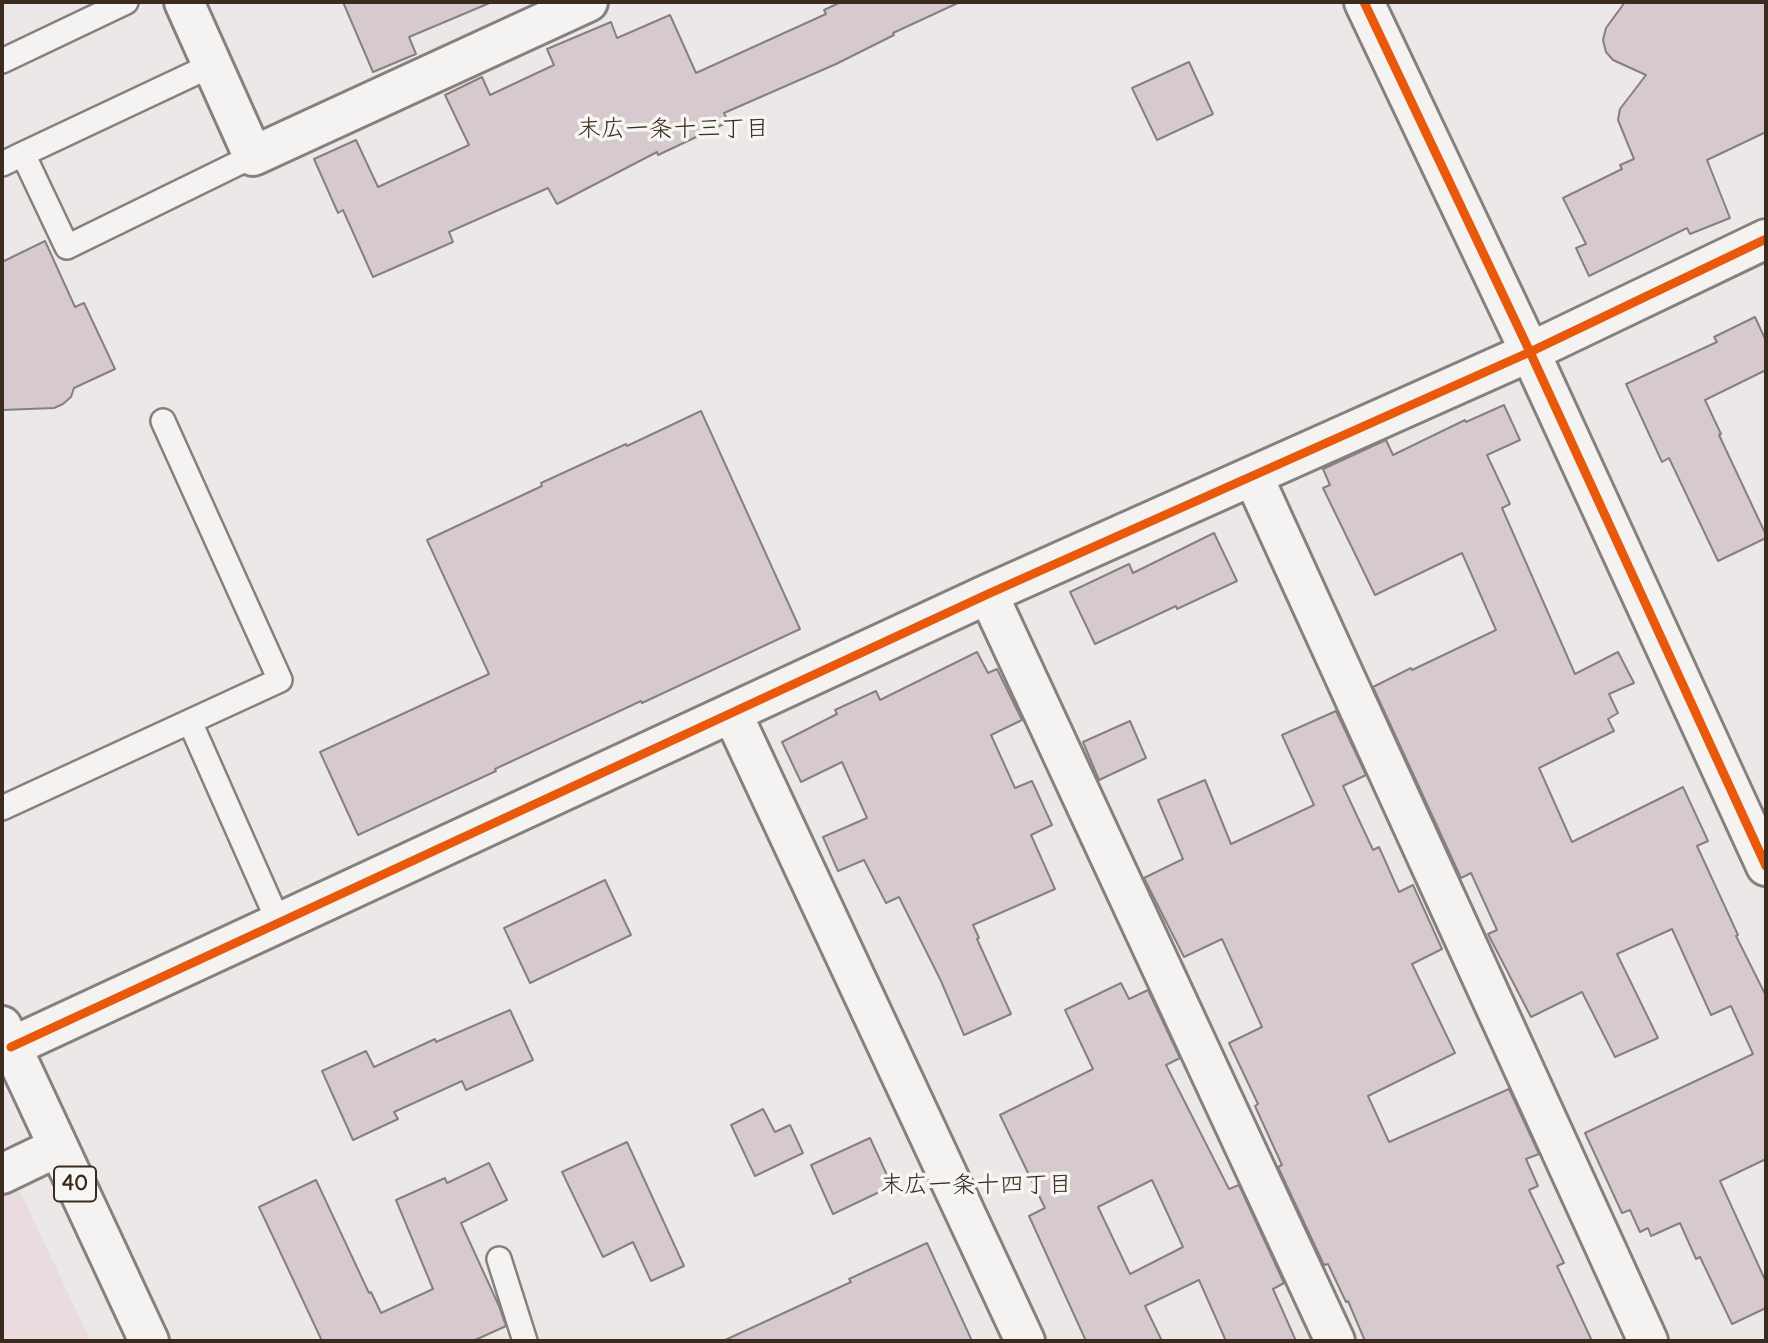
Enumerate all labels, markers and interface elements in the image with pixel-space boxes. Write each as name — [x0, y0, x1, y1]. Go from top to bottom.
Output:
district label: 末広一条十三丁目 — [577, 115, 769, 143]
road number: 40 — [54, 1166, 96, 1202]
district label: 末広一条十四丁目 — [880, 1171, 1072, 1199]

